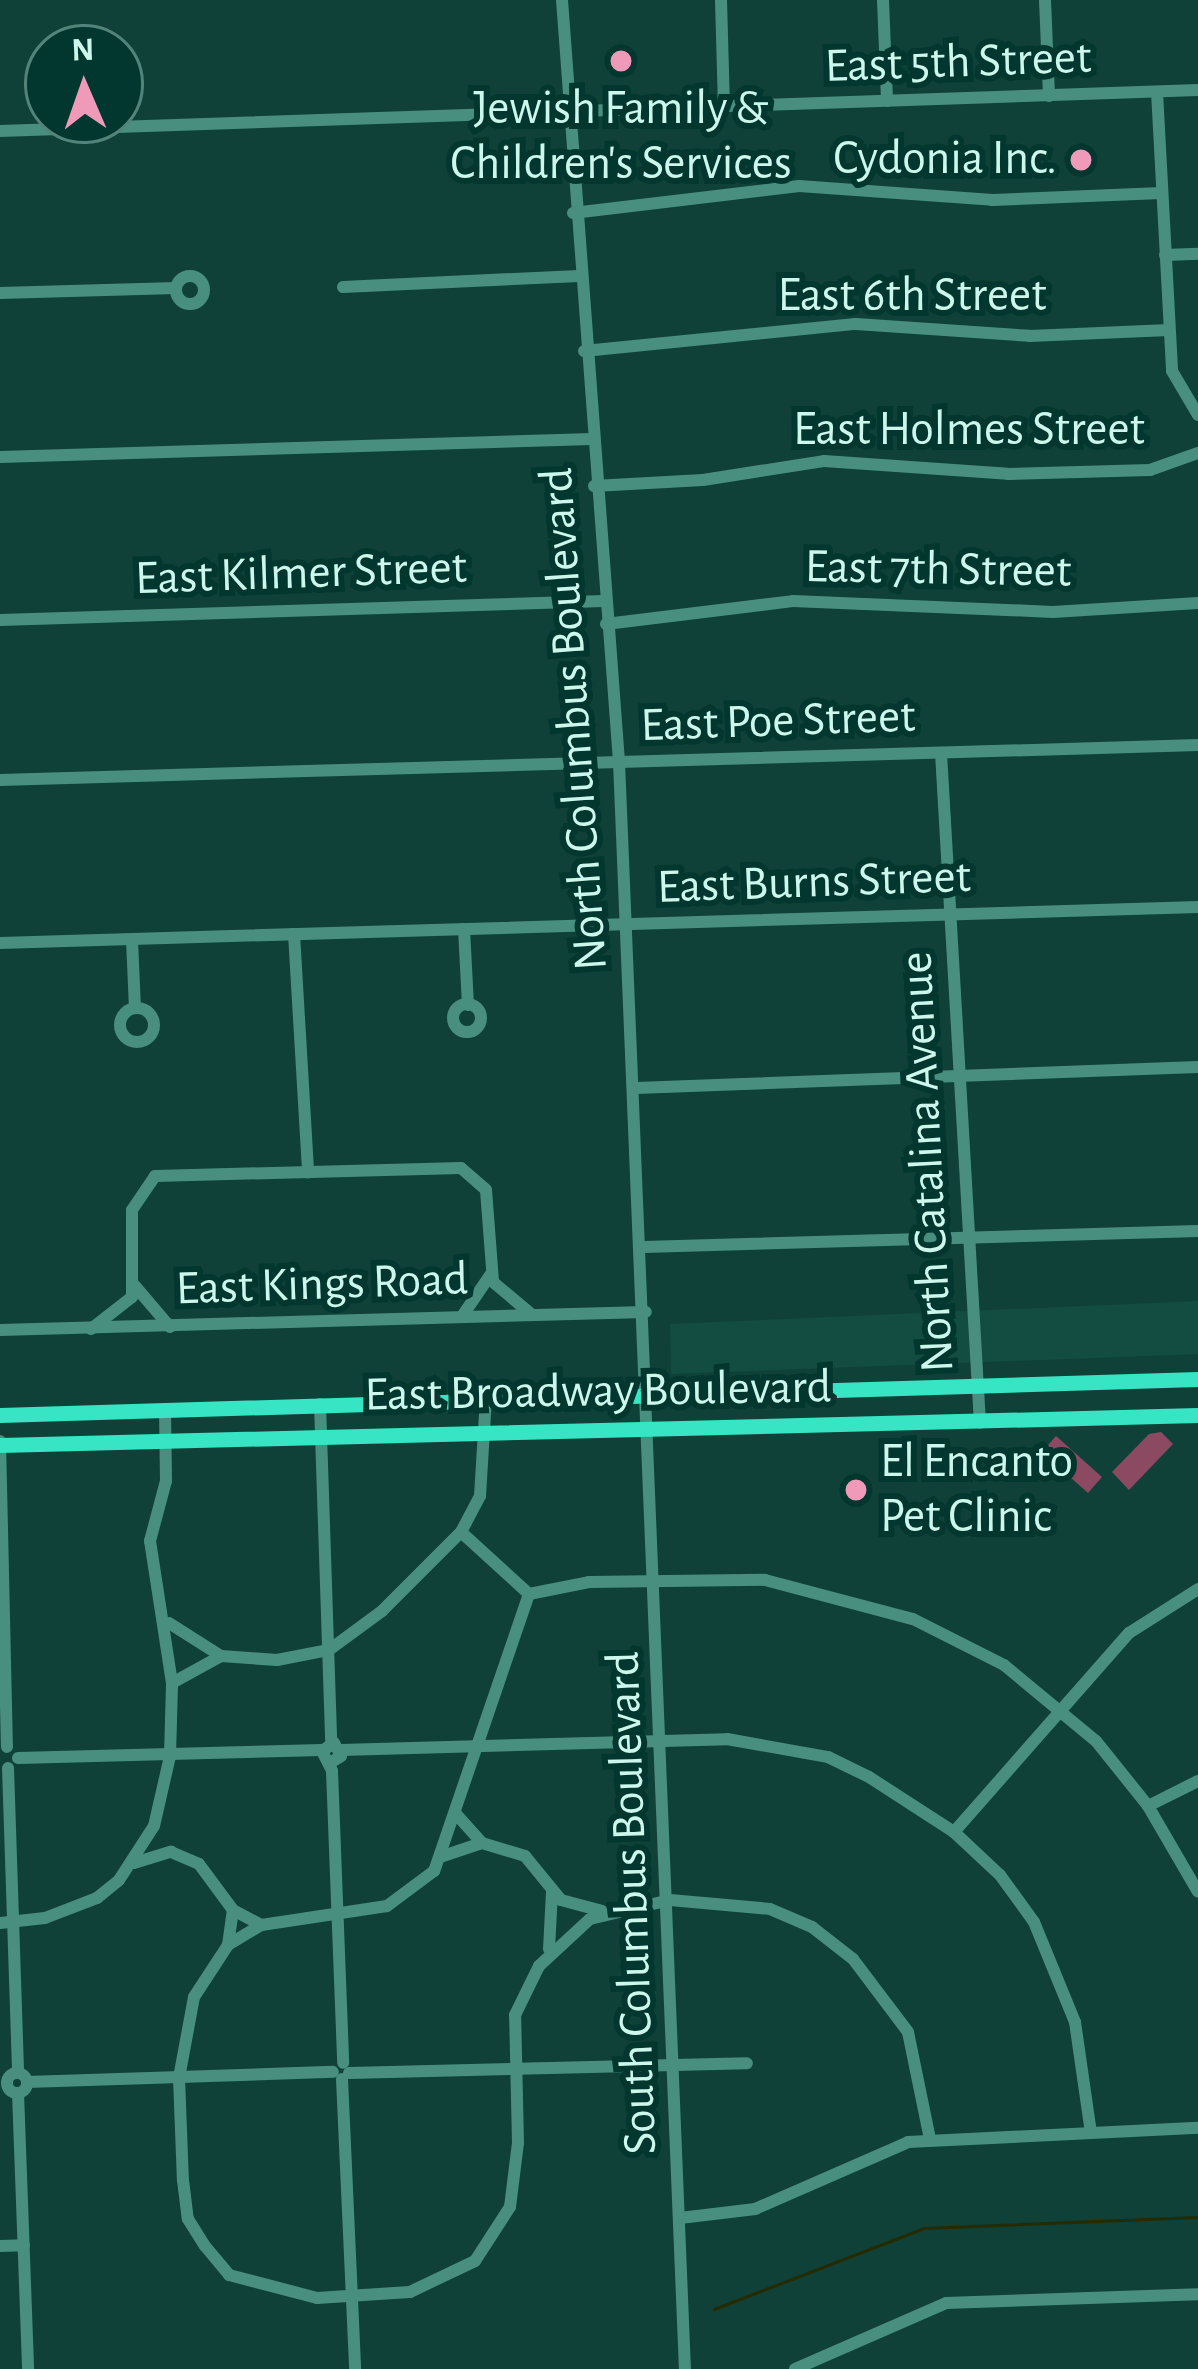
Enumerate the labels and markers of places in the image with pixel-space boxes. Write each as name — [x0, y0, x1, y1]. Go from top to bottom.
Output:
marker: Jewish Family & Children's Services — [608, 48, 634, 74]
place label: Jewish Family & Children's Services — [450, 80, 792, 193]
place label: Cydonia Inc. — [833, 131, 1057, 189]
marker: Cydonia Inc. — [1068, 147, 1094, 173]
place label: El Encanto Pet Clinic — [880, 1433, 1073, 1546]
marker: El Encanto Pet Clinic — [843, 1477, 869, 1503]

